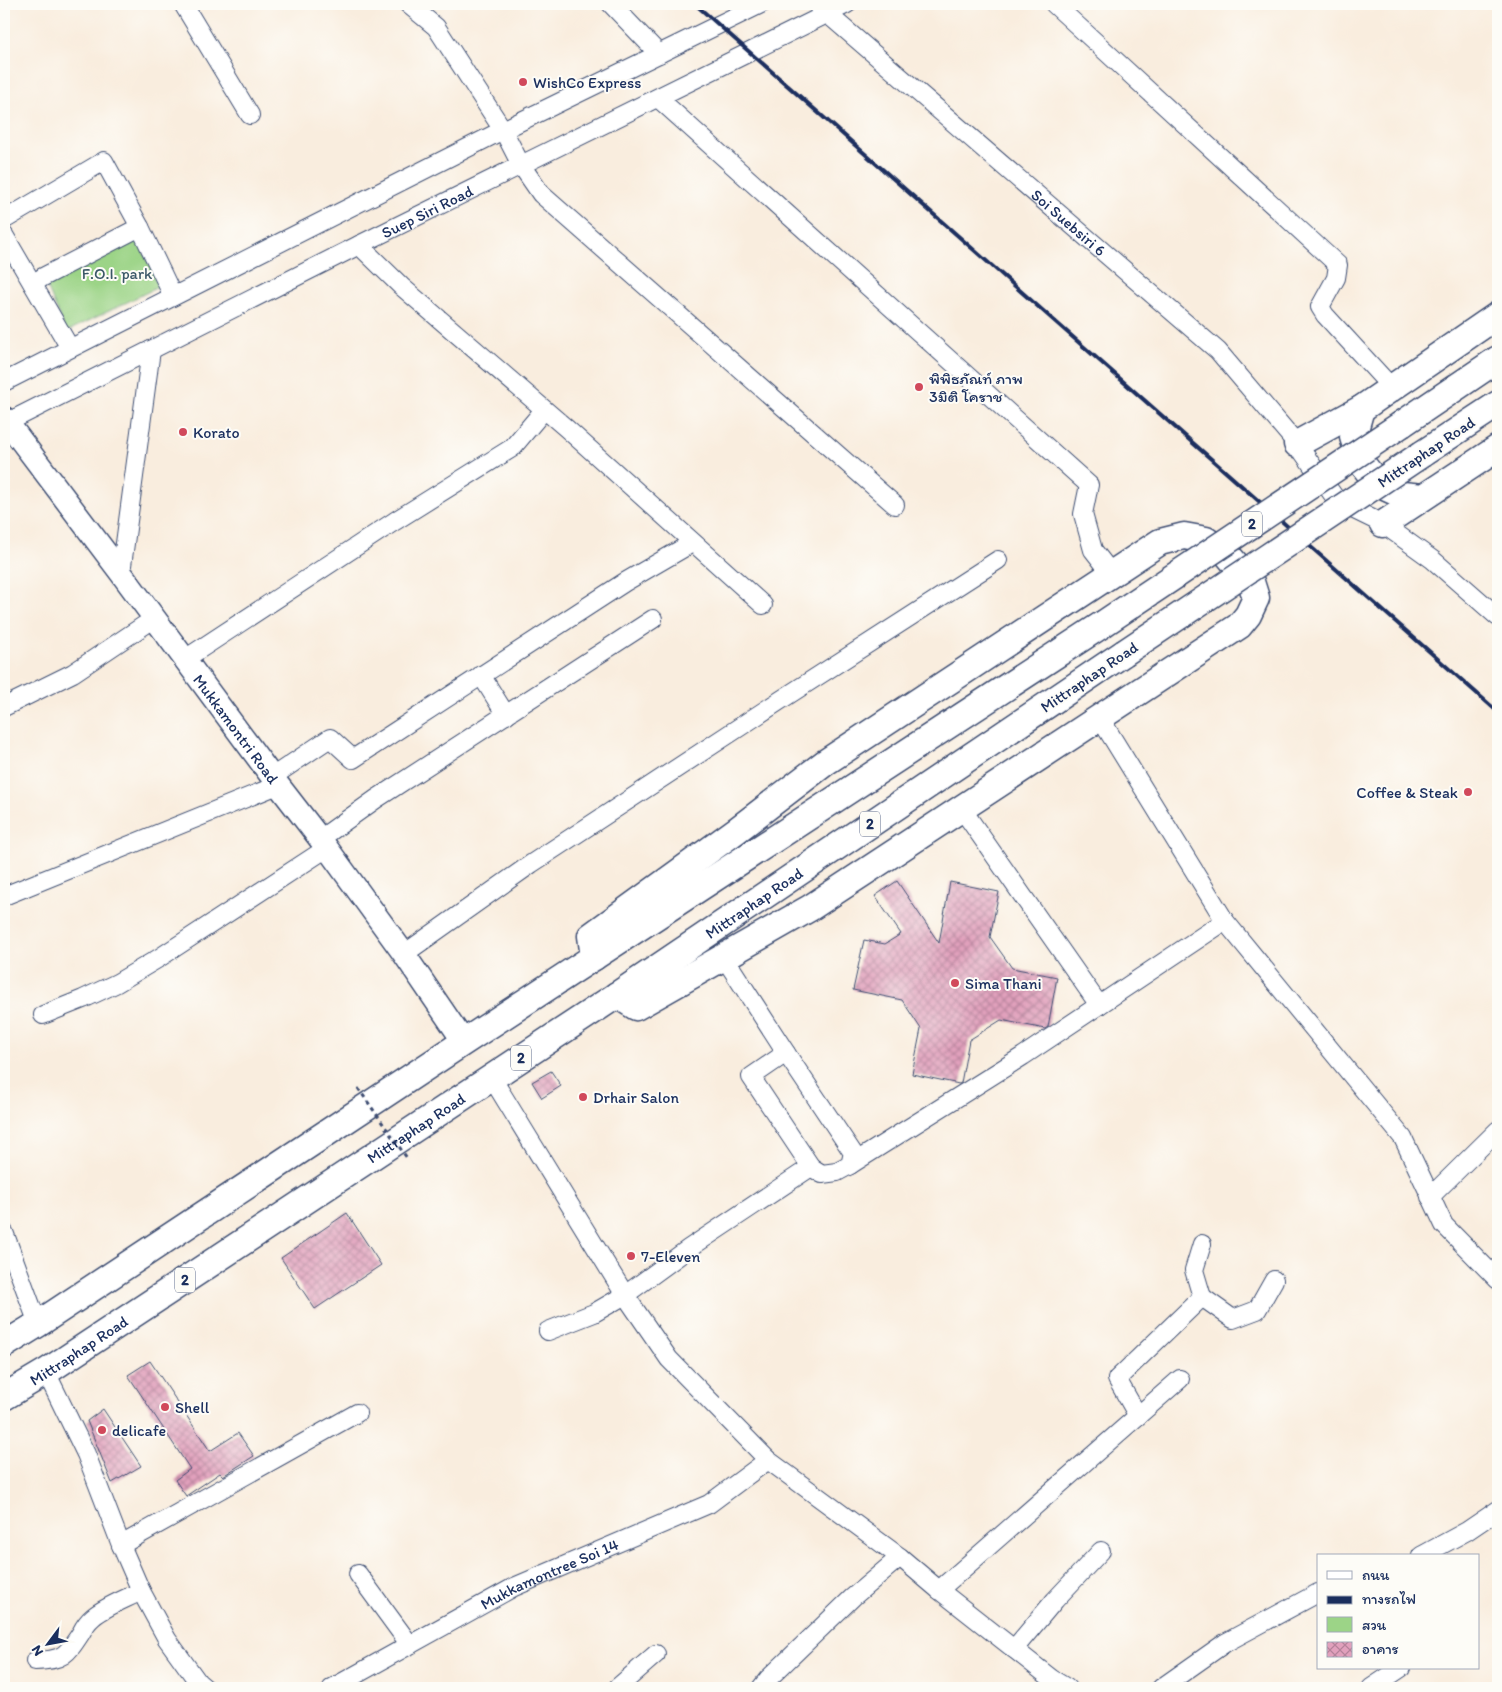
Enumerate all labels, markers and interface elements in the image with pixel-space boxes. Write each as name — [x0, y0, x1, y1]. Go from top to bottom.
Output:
place label: WishCo Express — [533, 73, 641, 92]
marker: WishCo Express — [517, 76, 529, 88]
street label: Suep Siri Road — [378, 181, 476, 242]
street label: Soi Suebsiri 6 — [1028, 185, 1110, 260]
park label: F.O.I. park — [82, 264, 153, 283]
place label: พิพิธภัณท์ ภาพ 3มิติ โคราช — [929, 369, 1023, 406]
marker: พิพิธภัณท์ ภาพ 3มิติ โคราช — [913, 381, 925, 393]
street label: Mittraphap Road — [1374, 412, 1479, 492]
place label: Korato — [193, 423, 240, 442]
marker: Korato — [177, 426, 189, 438]
road number: 2 — [1242, 512, 1262, 536]
street label: Mittraphap Road — [1037, 637, 1142, 717]
street label: Mukkamontri Road — [190, 670, 283, 787]
place label: Coffee & Steak — [1356, 783, 1458, 802]
marker: Coffee & Steak — [1462, 786, 1474, 798]
road number: 2 — [860, 812, 880, 836]
street label: Mittraphap Road — [701, 863, 806, 942]
place label: Sima Thani — [965, 974, 1042, 993]
marker: Sima Thani — [949, 977, 961, 989]
road number: 2 — [511, 1046, 531, 1070]
street label: Mittraphap Road — [363, 1088, 469, 1167]
place label: Drhair Salon — [593, 1088, 680, 1107]
marker: Drhair Salon — [577, 1091, 589, 1103]
place label: 7-Eleven — [641, 1247, 700, 1266]
marker: 7-Eleven — [625, 1250, 637, 1262]
road number: 2 — [175, 1268, 195, 1292]
street label: Mittraphap Road — [26, 1311, 132, 1389]
place label: Shell — [175, 1398, 210, 1417]
marker: Shell — [159, 1401, 171, 1413]
place label: delicafe — [112, 1421, 166, 1440]
marker: delicafe — [96, 1424, 108, 1436]
street label: Mukkamontree Soi 14 — [477, 1534, 622, 1613]
legend — [1317, 1554, 1480, 1670]
text: ถนน — [1362, 1566, 1390, 1584]
text: ทางรถไฟ — [1362, 1590, 1416, 1608]
text: สวน — [1362, 1616, 1387, 1634]
north arrow — [22, 1620, 72, 1670]
text: อาคาร — [1362, 1640, 1399, 1658]
text: N — [28, 1642, 47, 1659]

